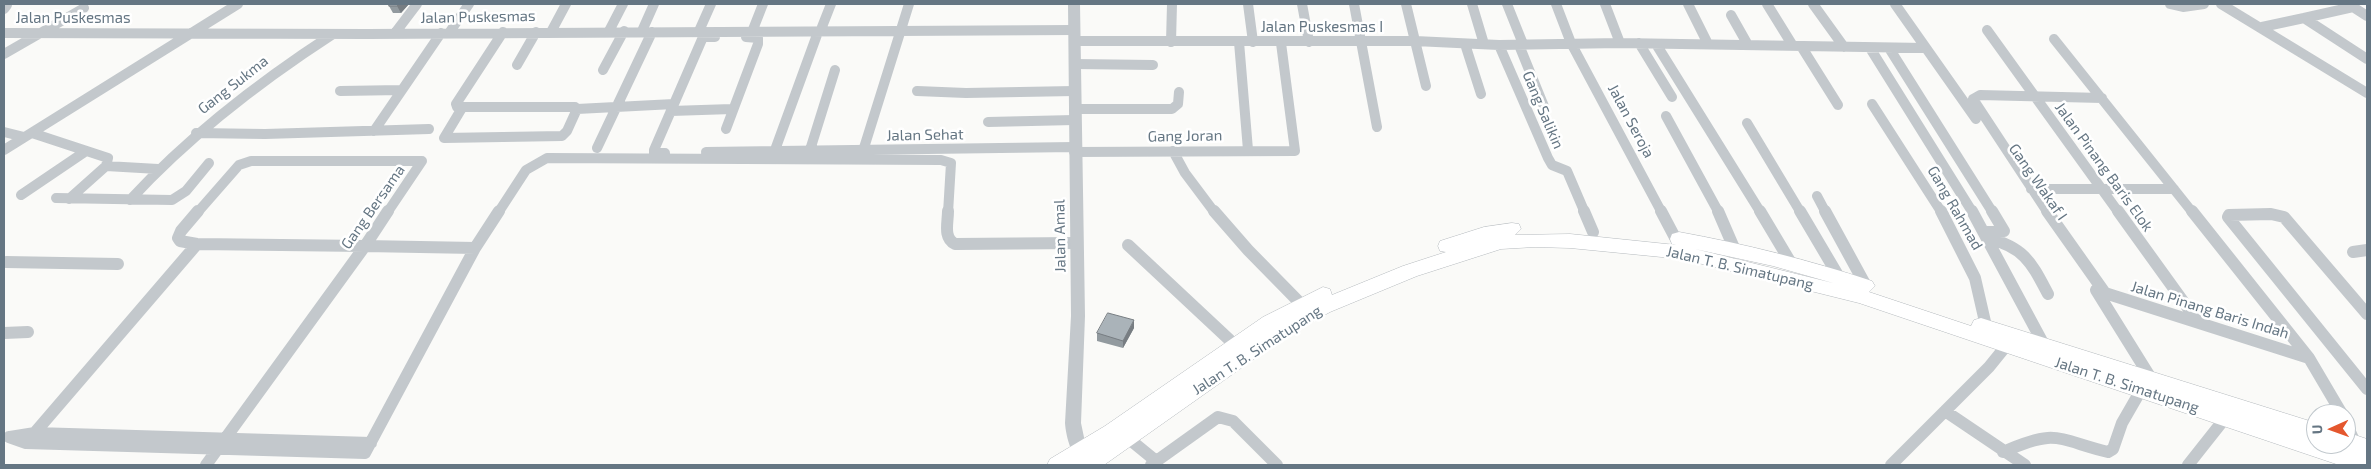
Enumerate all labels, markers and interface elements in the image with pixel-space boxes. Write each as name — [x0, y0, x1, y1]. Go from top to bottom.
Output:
street label: Jalan Puskesmas — [420, 7, 536, 27]
street label: Jalan Puskesmas — [15, 9, 131, 27]
street label: Jalan Puskesmas I — [1261, 18, 1383, 36]
street label: Gang Sukma — [194, 52, 272, 118]
street label: Gang Salikin — [1519, 68, 1567, 152]
street label: Jalan Seroja — [1604, 81, 1658, 161]
street label: Jalan Pinang Baris Elok — [2051, 99, 2157, 235]
street label: Jalan Sehat — [886, 125, 964, 145]
street label: Gang Joran — [1148, 126, 1222, 146]
street label: Gang Wakaf I — [2005, 140, 2071, 224]
street label: Gang Bersama — [337, 161, 409, 253]
street label: Gang Rahmad — [1924, 163, 1986, 253]
street label: Jalan Amal — [1050, 199, 1070, 273]
street label: Jalan T. B. Simatupang — [1665, 242, 1815, 294]
street label: Jalan Pinang Baris Indah — [2129, 277, 2291, 343]
street label: Jalan T. B. Simatupang — [1189, 301, 1325, 399]
street label: Jalan T. B. Simatupang — [2053, 353, 2201, 417]
north arrow — [2306, 404, 2356, 454]
text: U — [2308, 424, 2325, 435]

